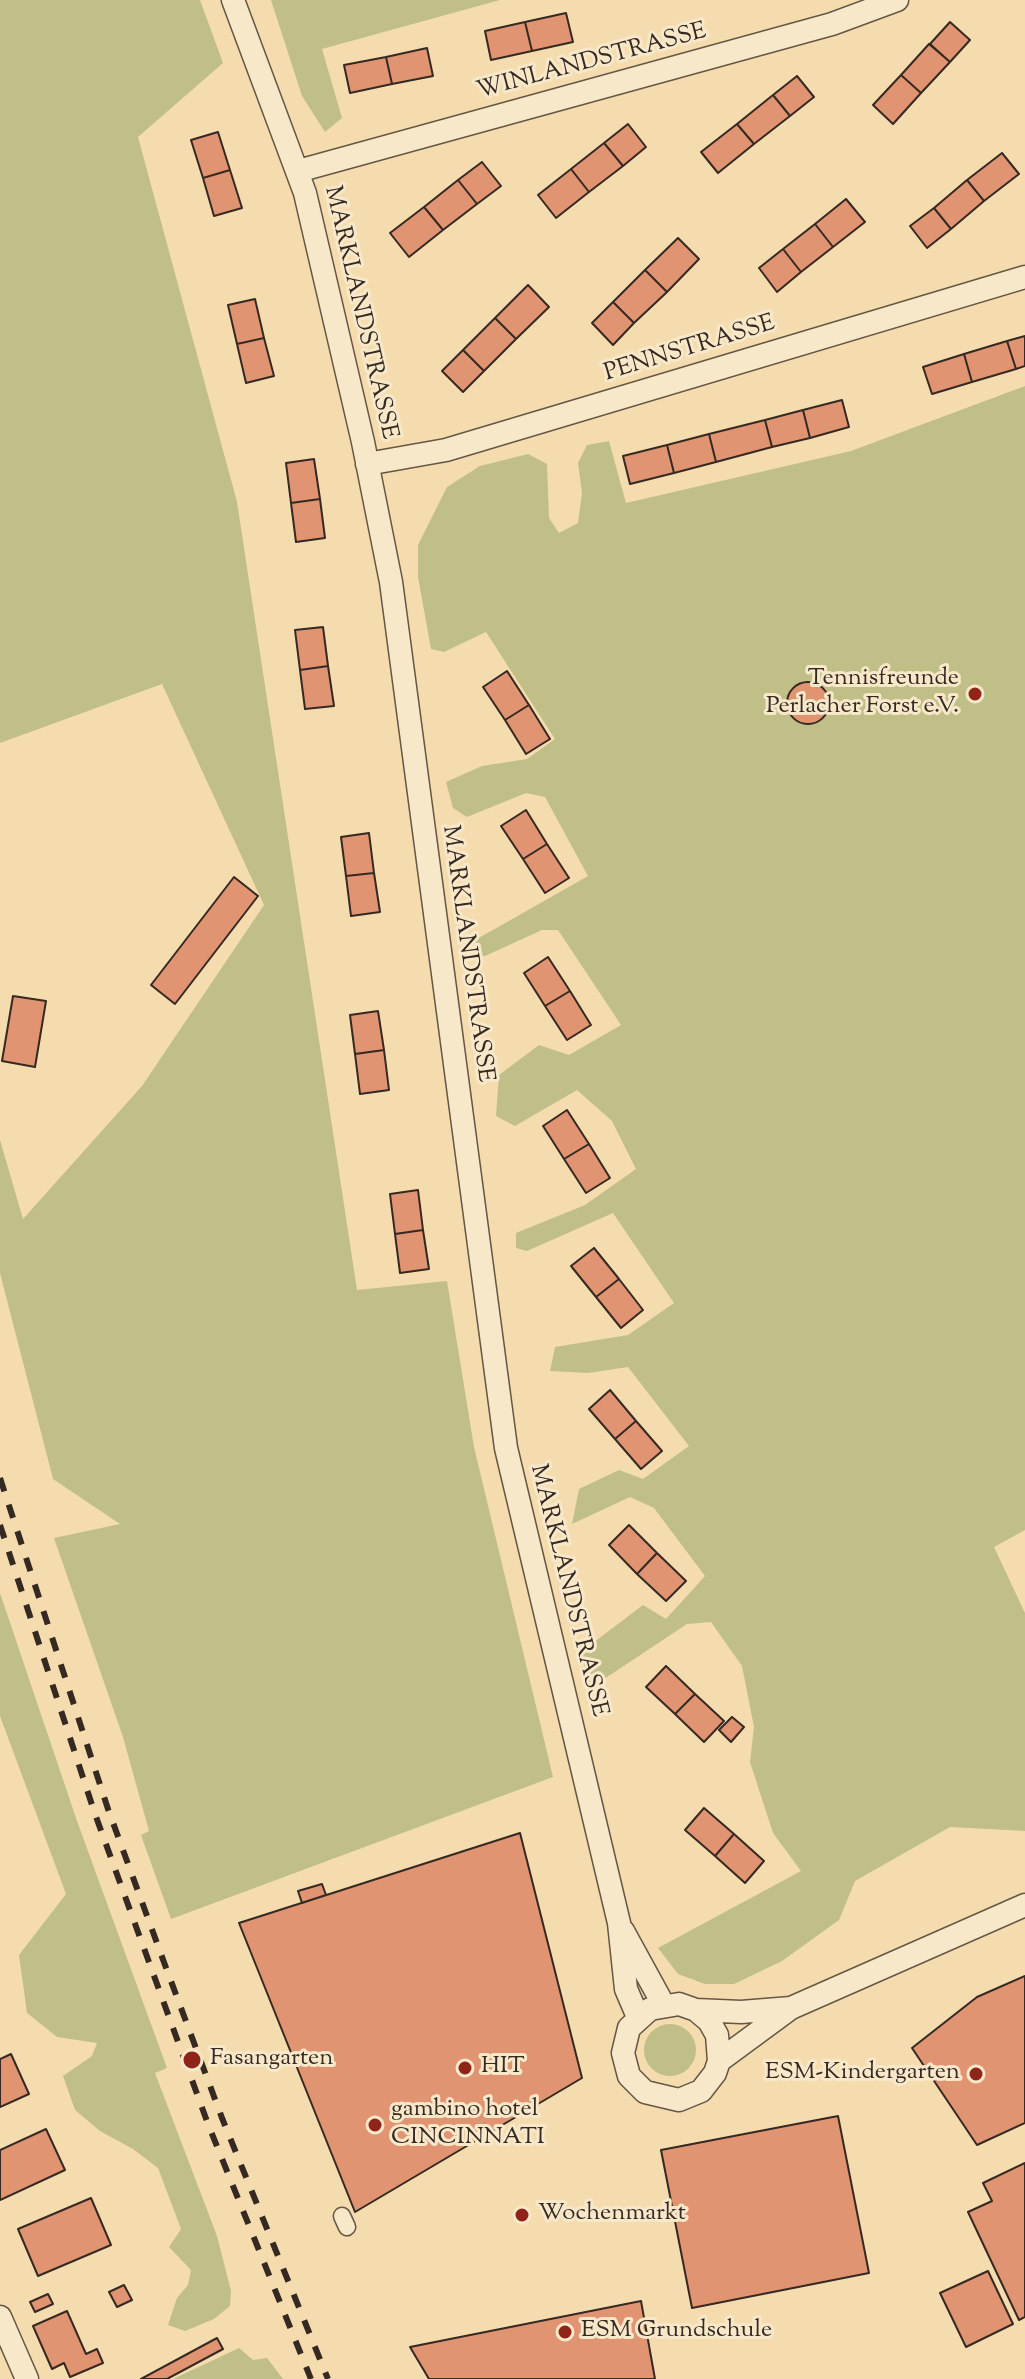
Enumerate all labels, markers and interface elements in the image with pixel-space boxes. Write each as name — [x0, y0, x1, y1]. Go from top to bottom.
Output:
street label: WINLANDSTRASSE — [474, 18, 710, 108]
street label: MARKLANDSTRASSE — [316, 184, 402, 442]
street label: PENNSTRASSE — [601, 310, 779, 390]
place label: Tennisfreunde Perlacher Forst e.V. — [766, 666, 959, 722]
marker: Tennisfreunde Perlacher Forst e.V. — [966, 685, 984, 703]
street label: MARKLANDSTRASSE — [434, 824, 498, 1084]
street label: MARKLANDSTRASSE — [522, 1462, 612, 1720]
place label: Fasangarten — [210, 2046, 333, 2074]
marker: Fasangarten — [181, 2049, 203, 2071]
place label: HIT — [481, 2054, 525, 2082]
marker: HIT — [456, 2059, 474, 2077]
place label: ESM-Kindergarten — [765, 2060, 960, 2088]
marker: ESM-Kindergarten — [967, 2065, 985, 2083]
place label: gambino hotel CINCINNATI — [391, 2097, 545, 2153]
marker: gambino hotel CINCINNATI — [366, 2116, 384, 2134]
place label: Wochenmarkt — [538, 2201, 686, 2229]
marker: Wochenmarkt — [513, 2206, 531, 2224]
place label: ESM Grundschule — [581, 2318, 772, 2346]
marker: ESM Grundschule — [556, 2323, 574, 2341]

